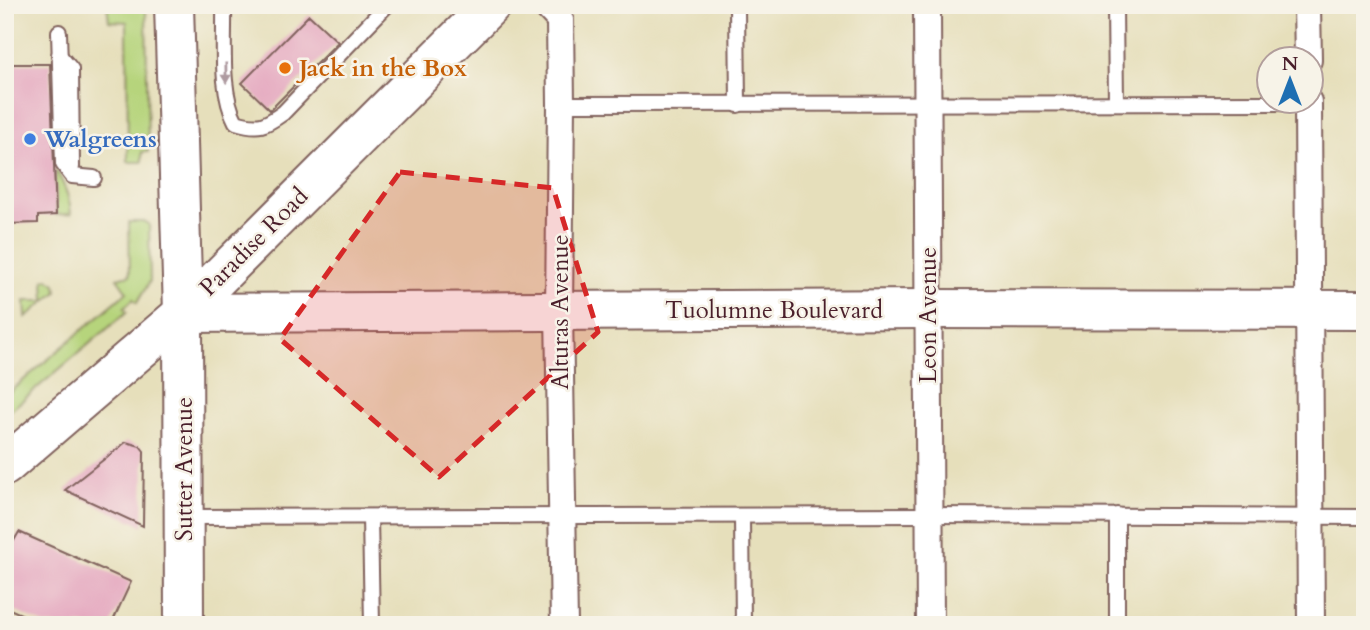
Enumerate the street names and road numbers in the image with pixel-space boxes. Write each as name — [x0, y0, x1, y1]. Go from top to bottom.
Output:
street label: Paradise Road — [192, 180, 316, 304]
street label: Alturas Avenue — [544, 234, 577, 390]
street label: Leon Avenue — [912, 247, 945, 383]
street label: Tuolumne Boulevard — [665, 294, 883, 327]
street label: Sutter Avenue — [168, 397, 201, 541]

